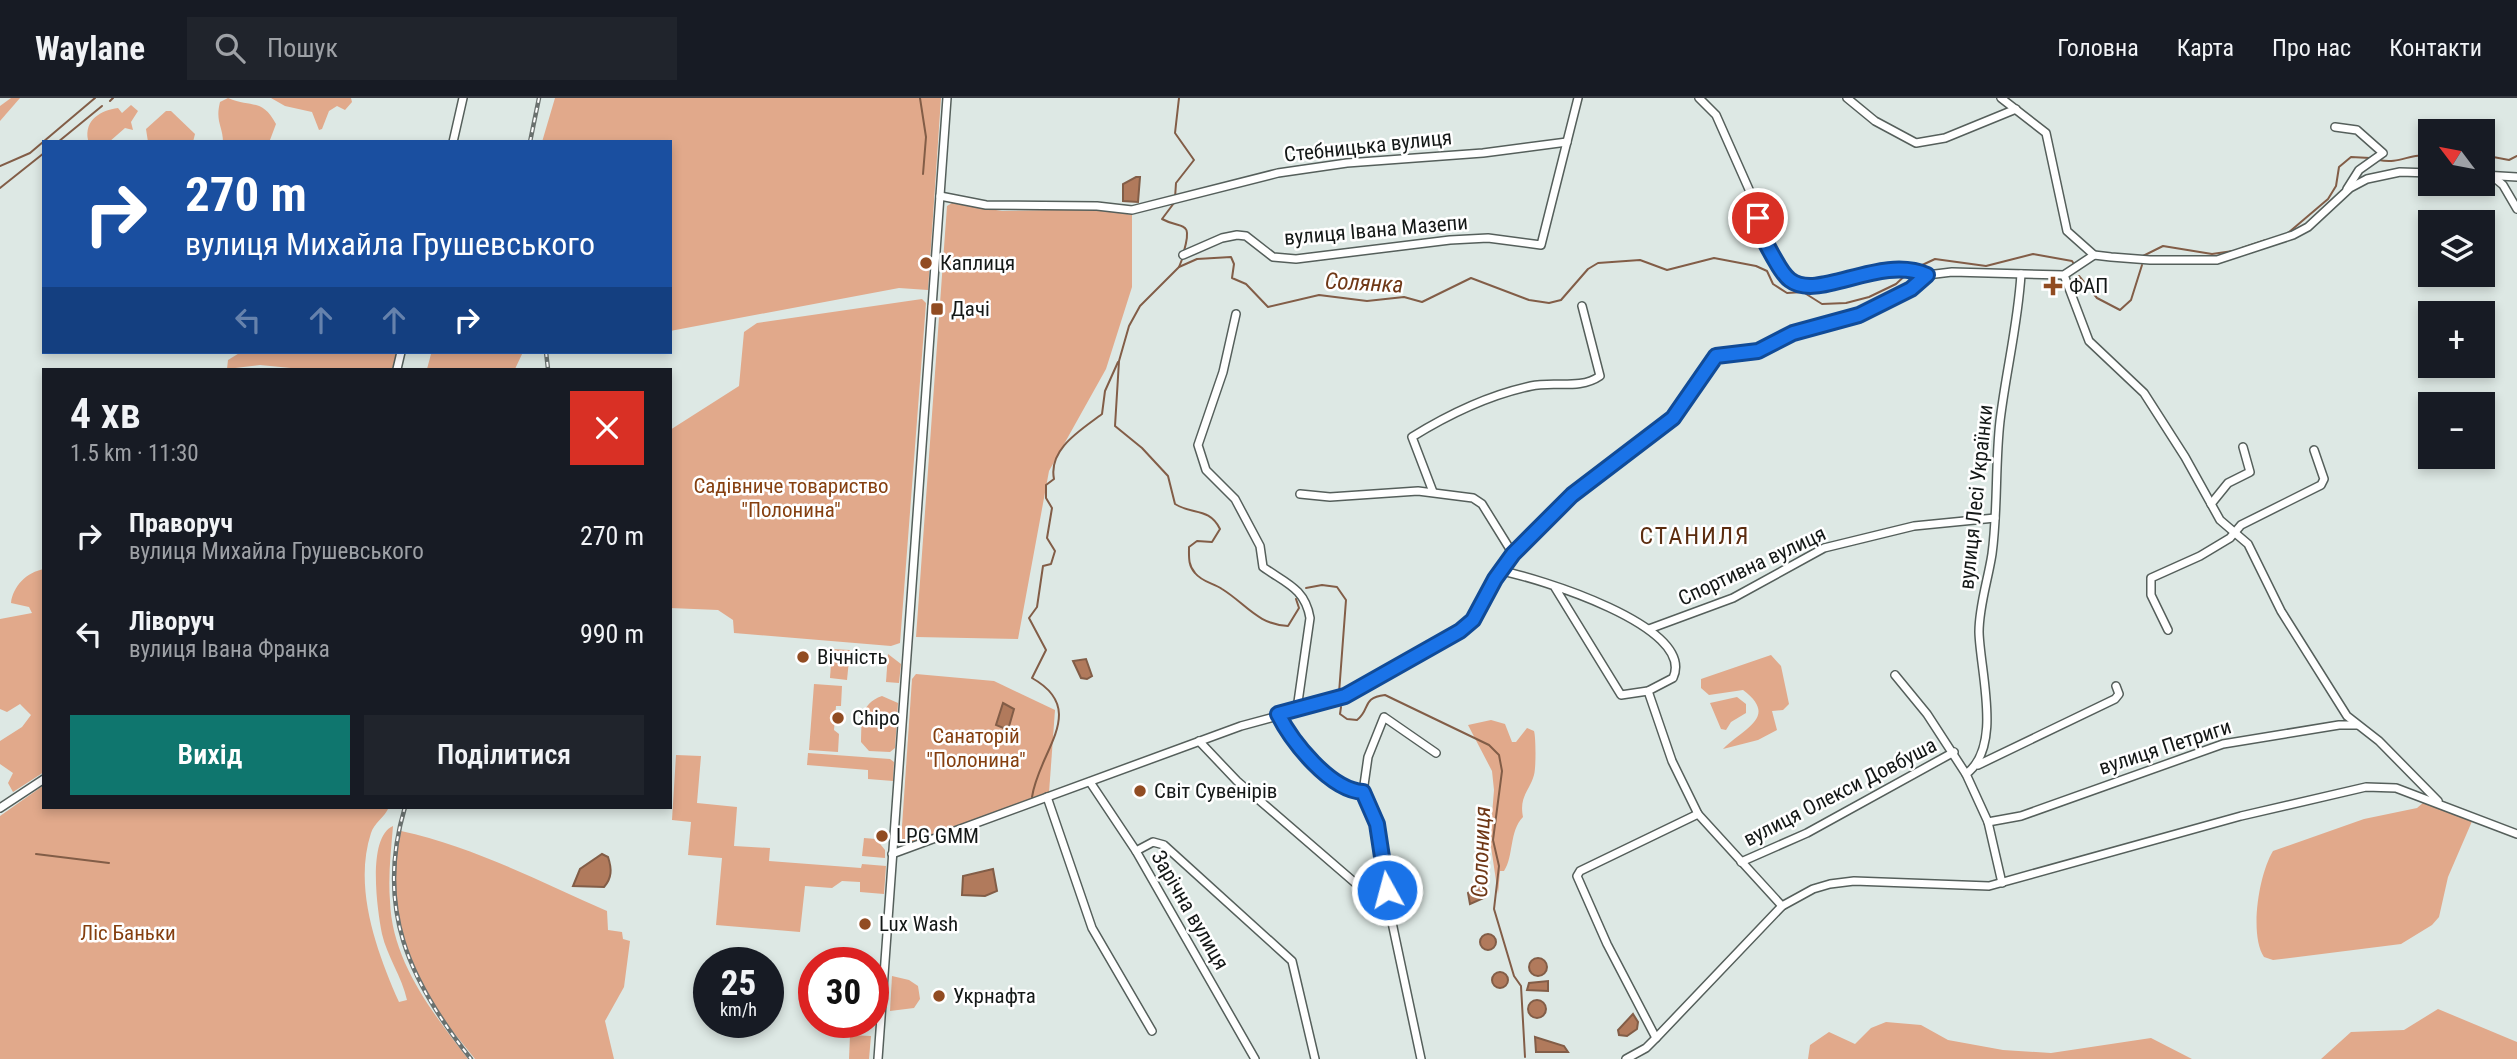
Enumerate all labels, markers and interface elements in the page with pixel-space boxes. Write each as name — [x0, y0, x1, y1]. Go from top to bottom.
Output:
search box — [187, 17, 677, 80]
text: Waylane — [35, 29, 145, 68]
icon: search — [211, 29, 249, 67]
text: Пошук — [267, 33, 338, 63]
text: Головна — [2057, 34, 2139, 62]
text: Карта — [2177, 34, 2234, 62]
text: Про нас — [2272, 34, 2351, 62]
text: Контакти — [2389, 34, 2482, 62]
north arrow — [2418, 119, 2496, 196]
map controls — [2418, 119, 2495, 469]
street label: Стебницька вулиця — [1283, 125, 1453, 167]
text: 270 m — [185, 166, 307, 223]
icon: right — [70, 168, 161, 259]
pin — [1728, 188, 1788, 248]
icon: arrive — [1739, 199, 1777, 237]
street label: вулиця Івана Мазепи — [1283, 210, 1469, 250]
button: layers — [2418, 210, 2495, 287]
text: вулиця Михайла Грушевського — [185, 225, 595, 263]
place label: Каплиця — [940, 251, 1015, 275]
marker: Каплиця — [918, 255, 934, 271]
water label: Солянка — [1324, 267, 1404, 299]
place label: ФАП — [2069, 274, 2108, 298]
marker: ФАП — [2043, 276, 2063, 296]
place label: Дачі — [951, 297, 990, 321]
icon: left — [229, 301, 267, 339]
icon: ahead — [302, 301, 340, 339]
icon: ahead — [375, 301, 413, 339]
icon: right — [448, 301, 486, 339]
marker: Дачі — [929, 301, 945, 317]
button: + — [2418, 301, 2495, 378]
text: 4 хв — [70, 389, 141, 438]
button: close — [570, 391, 644, 465]
button: − — [2418, 392, 2495, 469]
street label: вулиця Лесі Українки — [1954, 403, 1998, 591]
text: 1.5 km · 11:30 — [70, 440, 199, 467]
park label: Садівниче товариство "Полонина" — [693, 474, 889, 522]
text: Праворуч — [129, 508, 233, 538]
icon: right — [70, 517, 108, 555]
text: 270 m — [580, 521, 644, 551]
street label: Спортивна вулиця — [1674, 521, 1830, 611]
district label: СТАНИЛЯ — [1640, 522, 1750, 550]
text: вулиця Михайла Грушевського — [129, 538, 424, 565]
text: Ліворуч — [129, 606, 214, 636]
icon: left — [70, 615, 108, 653]
text: 990 m — [580, 619, 644, 649]
text: вулиця Івана Франка — [129, 636, 330, 663]
place label: Вічність — [817, 645, 888, 669]
marker: Вічність — [795, 649, 811, 665]
place label: Chipo — [852, 706, 900, 730]
marker: Chipo — [830, 710, 846, 726]
street label: вулиця Петриги — [2096, 714, 2234, 780]
button: Вихід — [70, 715, 350, 795]
button: Поділитися — [364, 715, 644, 795]
park label: Санаторій "Полонина" — [926, 724, 1026, 772]
street label: вулиця Олекси Довбуша — [1739, 733, 1941, 851]
place label: Світ Сувенірів — [1154, 779, 1277, 803]
marker: Світ Сувенірів — [1132, 783, 1148, 799]
water label: Солониця — [1466, 806, 1496, 898]
place label: LPG GMM — [896, 824, 979, 848]
marker: LPG GMM — [874, 828, 890, 844]
street label: Зарічна вулиця — [1146, 846, 1234, 974]
position arrow — [1350, 853, 1424, 927]
place label: Lux Wash — [879, 912, 958, 936]
marker: Lux Wash — [857, 916, 873, 932]
park label: Ліс Баньки — [80, 921, 176, 945]
speed limit sign: 30 — [798, 947, 889, 1038]
text: 25 — [721, 963, 756, 1004]
place label: Укрнафта — [953, 984, 1036, 1008]
marker: Укрнафта — [931, 988, 947, 1004]
text: km/h — [720, 999, 757, 1020]

